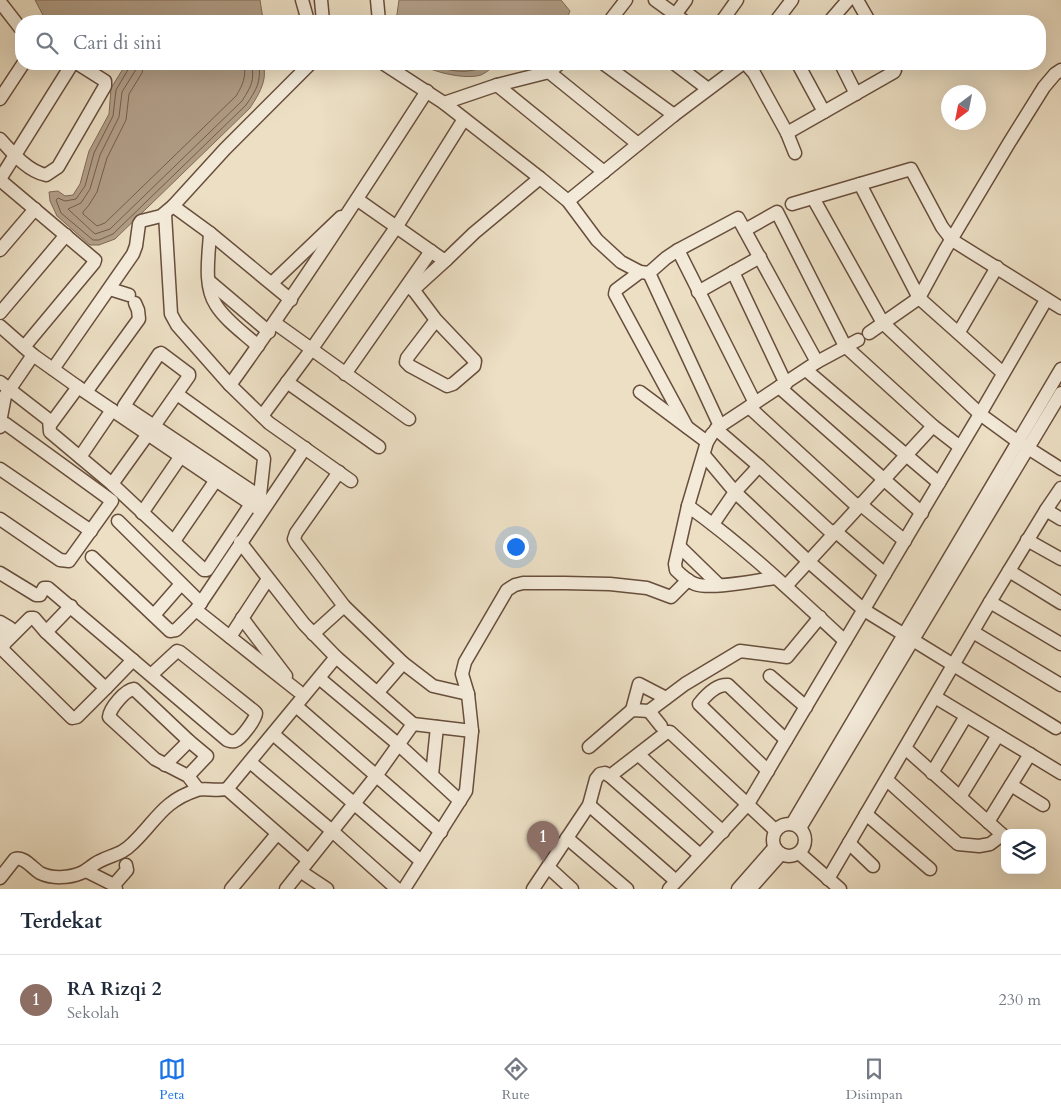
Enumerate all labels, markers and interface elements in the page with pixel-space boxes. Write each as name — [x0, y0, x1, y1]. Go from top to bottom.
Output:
search box — [15, 15, 1046, 70]
icon: search — [33, 29, 61, 57]
text: Cari di sini — [73, 30, 162, 56]
north arrow — [941, 85, 986, 130]
your location — [503, 534, 529, 560]
pin: 1 — [527, 821, 559, 862]
map controls — [1001, 829, 1046, 874]
button: layers — [1001, 829, 1046, 874]
text: Terdekat — [20, 907, 102, 936]
text: RA Rizqi 2 — [67, 976, 161, 1002]
text: 1 — [32, 989, 40, 1011]
text: 230 m — [999, 989, 1041, 1011]
text: Sekolah — [67, 1002, 119, 1024]
tab: Peta — [158, 1055, 186, 1104]
tab: Rute — [502, 1055, 530, 1104]
tab: Disimpan — [846, 1055, 903, 1104]

